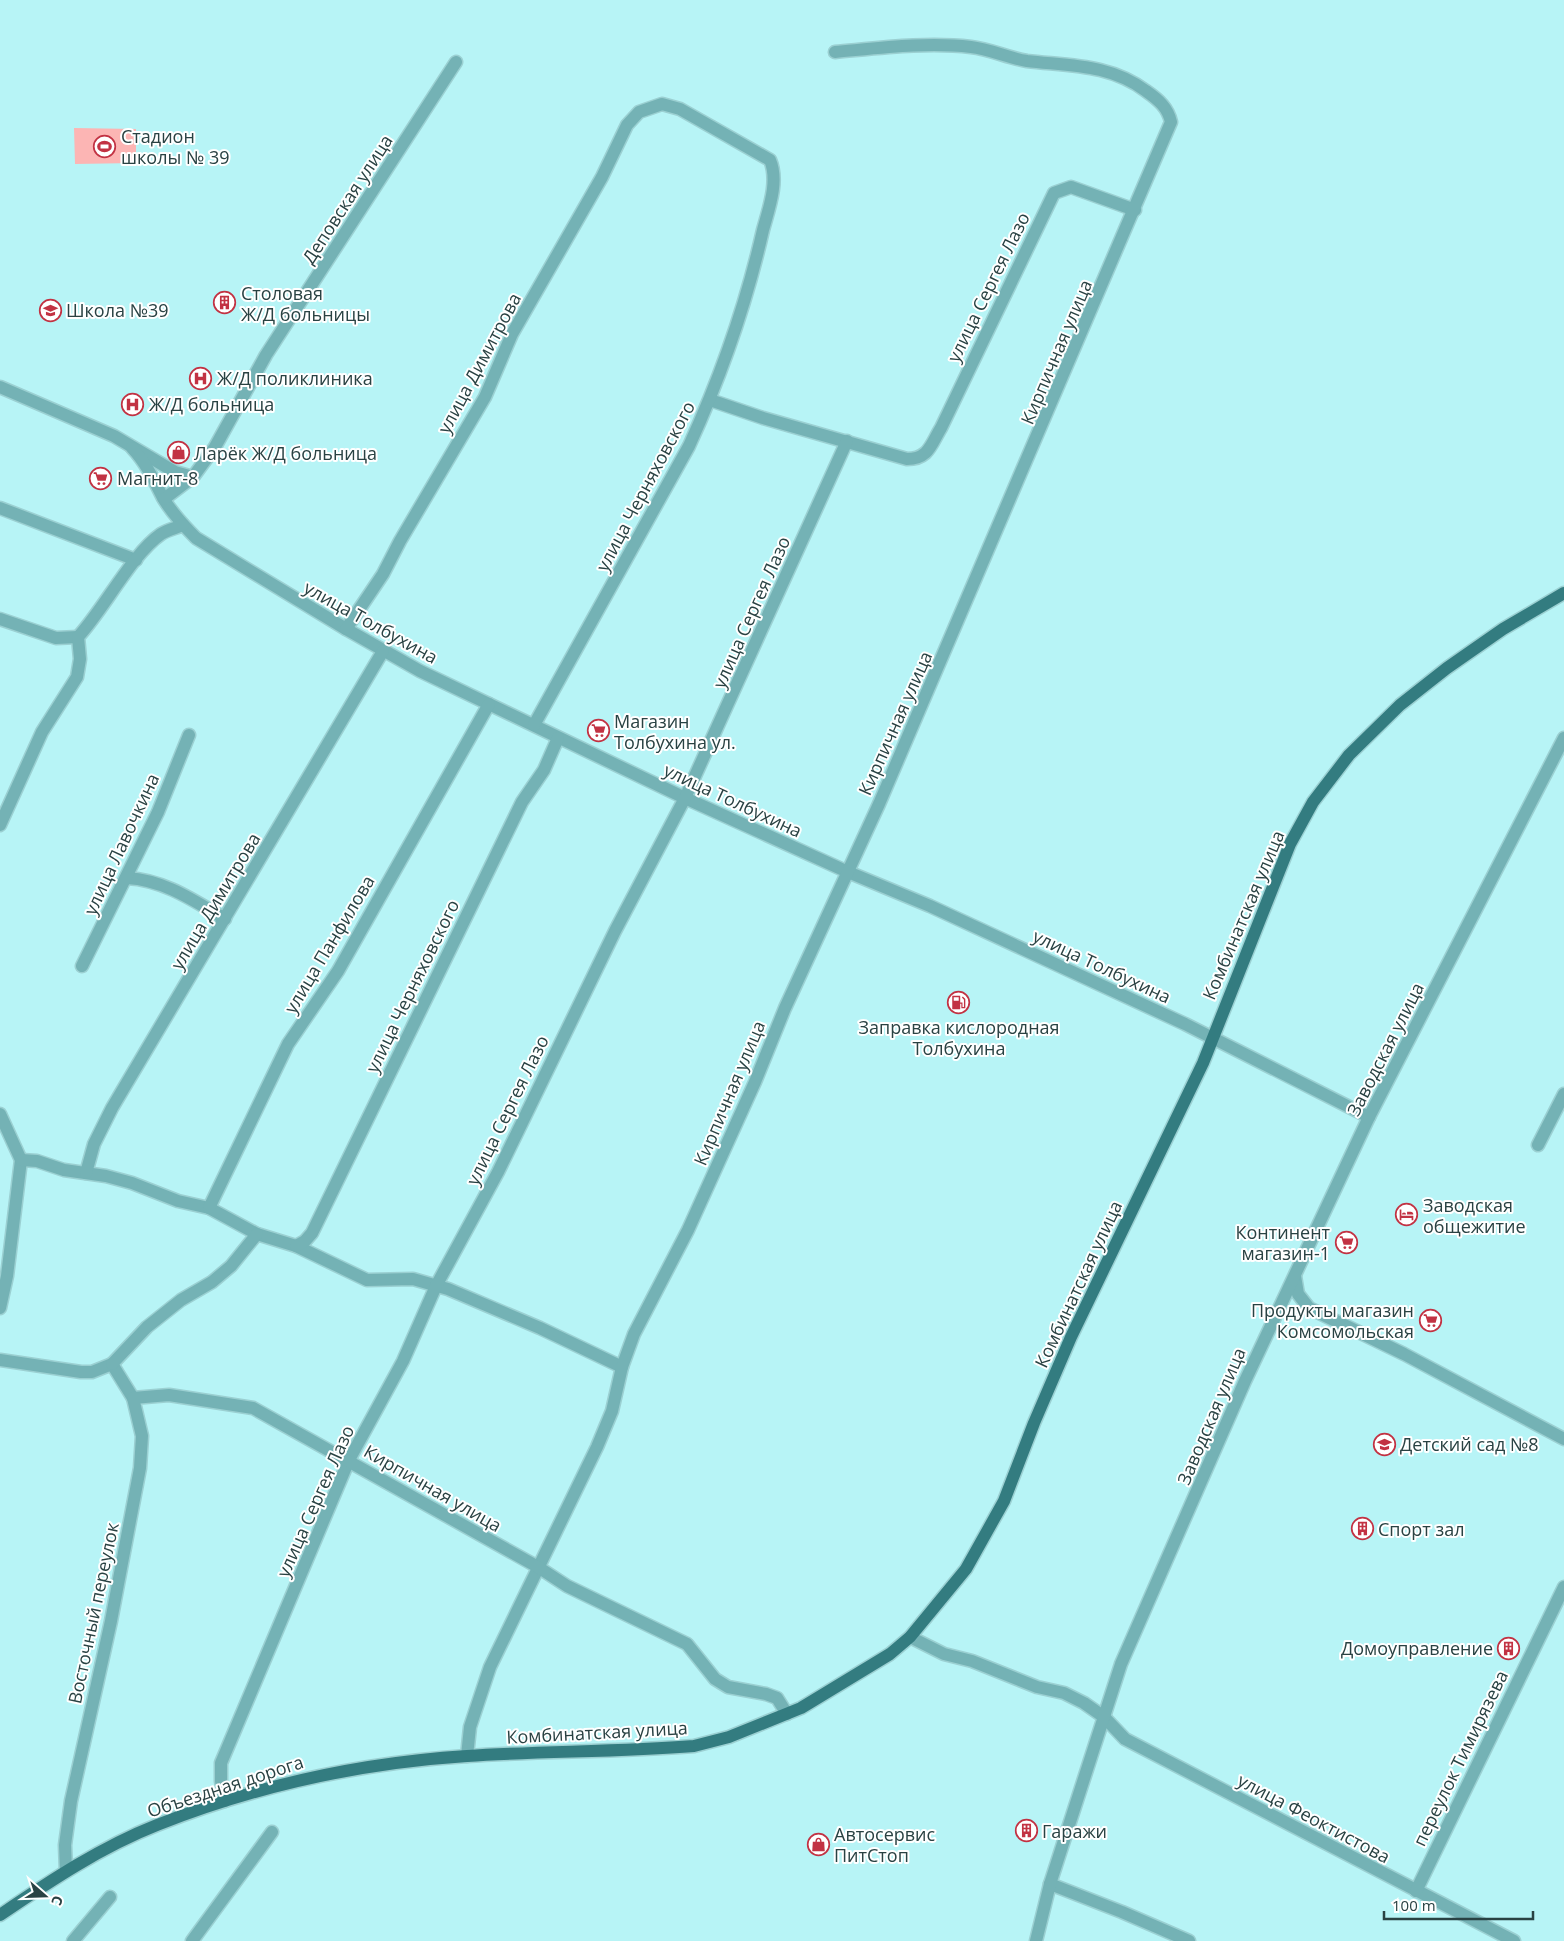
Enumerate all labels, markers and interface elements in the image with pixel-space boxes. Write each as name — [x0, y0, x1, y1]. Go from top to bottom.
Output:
place label: Стадион школы № 39 — [121, 124, 230, 169]
street label: Деповская улица — [296, 130, 398, 268]
sports icon: Стадион школы № 39 — [93, 134, 117, 158]
street label: улица Сергея Лазо — [941, 208, 1035, 366]
street label: Кирпичная улица — [1015, 276, 1097, 428]
place label: Столовая Ж/Д больницы — [241, 281, 370, 326]
street label: улица Димитрова — [432, 289, 526, 437]
building icon: Столовая Ж/Д больницы — [213, 291, 237, 315]
school or university icon: Школа №39 — [38, 298, 62, 322]
place label: Школа №39 — [66, 298, 169, 322]
hospital icon: Ж/Д поликлиника — [189, 366, 213, 390]
place label: Ж/Д поликлиника — [217, 366, 373, 390]
hospital icon: Ж/Д больница — [121, 392, 145, 416]
place label: Ж/Д больница — [149, 392, 274, 416]
street label: улица Черняховского — [590, 397, 700, 575]
shop icon: Ларёк Ж/Д больница — [166, 441, 190, 465]
place label: Ларёк Ж/Д больница — [194, 441, 377, 465]
supermarket icon: Магнит-8 — [89, 466, 113, 490]
place label: Магнит-8 — [117, 466, 198, 490]
street label: улица Сергея Лазо — [707, 532, 795, 692]
street label: улица Толбухина — [300, 575, 442, 669]
street label: Кирпичная улица — [853, 647, 937, 799]
place label: Магазин Толбухина ул. — [614, 709, 736, 754]
supermarket icon: Магазин Толбухина ул. — [586, 719, 610, 743]
street label: улица Толбухина — [660, 757, 806, 843]
street label: улица Лавочкина — [78, 769, 164, 919]
street label: Комбинатская улица — [1196, 827, 1290, 1003]
street label: улица Димитрова — [165, 828, 265, 974]
street label: улица Панфилова — [278, 871, 380, 1017]
street label: улица Черняховского — [360, 896, 464, 1076]
street label: улица Толбухина — [1029, 923, 1175, 1009]
street label: Заводская улица — [1341, 978, 1429, 1120]
fuel station icon: Заправка кислородная Толбухина — [947, 990, 971, 1014]
place label: Заправка кислородная Толбухина — [858, 1015, 1060, 1060]
street label: Кирпичная улица — [688, 1017, 770, 1169]
street label: улица Сергея Лазо — [460, 1031, 554, 1189]
place label: Заводская общежитие — [1423, 1193, 1526, 1238]
street label: Комбинатская улица — [1029, 1197, 1127, 1371]
hotel icon: Заводская общежитие — [1395, 1203, 1419, 1227]
place label: Континент магазин-1 — [1236, 1220, 1331, 1265]
supermarket icon: Континент магазин-1 — [1334, 1230, 1358, 1254]
place label: Продукты магазин Комсомольская — [1251, 1298, 1414, 1343]
supermarket icon: Продукты магазин Комсомольская — [1418, 1308, 1442, 1332]
street label: Заводская улица — [1171, 1344, 1251, 1488]
street label: улица Сергея Лазо — [271, 1421, 359, 1581]
school or university icon: Детский сад №8 — [1372, 1432, 1396, 1456]
place label: Детский сад №8 — [1400, 1432, 1539, 1456]
street label: Кирпичная улица — [360, 1439, 506, 1537]
building icon: Спорт зал — [1350, 1517, 1374, 1541]
place label: Спорт зал — [1378, 1517, 1465, 1541]
street label: Восточный переулок — [62, 1520, 124, 1706]
place label: Домоуправление — [1341, 1636, 1493, 1660]
building icon: Домоуправление — [1497, 1636, 1521, 1660]
street label: переулок Тимирязева — [1407, 1666, 1513, 1850]
street label: Комбинатская улица — [506, 1715, 688, 1749]
street label: Объездная дорога — [144, 1749, 306, 1823]
street label: улица Феоктистова — [1234, 1768, 1394, 1868]
building icon: Гаражи — [1014, 1819, 1038, 1843]
place label: Гаражи — [1042, 1819, 1107, 1843]
place label: Автосервис ПитСтоп — [834, 1822, 936, 1867]
shop icon: Автосервис ПитСтоп — [806, 1832, 830, 1856]
north arrow — [20, 1871, 70, 1921]
scale bar — [1384, 1888, 1533, 1920]
text: С — [47, 1893, 68, 1908]
text: 100 m — [1392, 1895, 1436, 1915]

